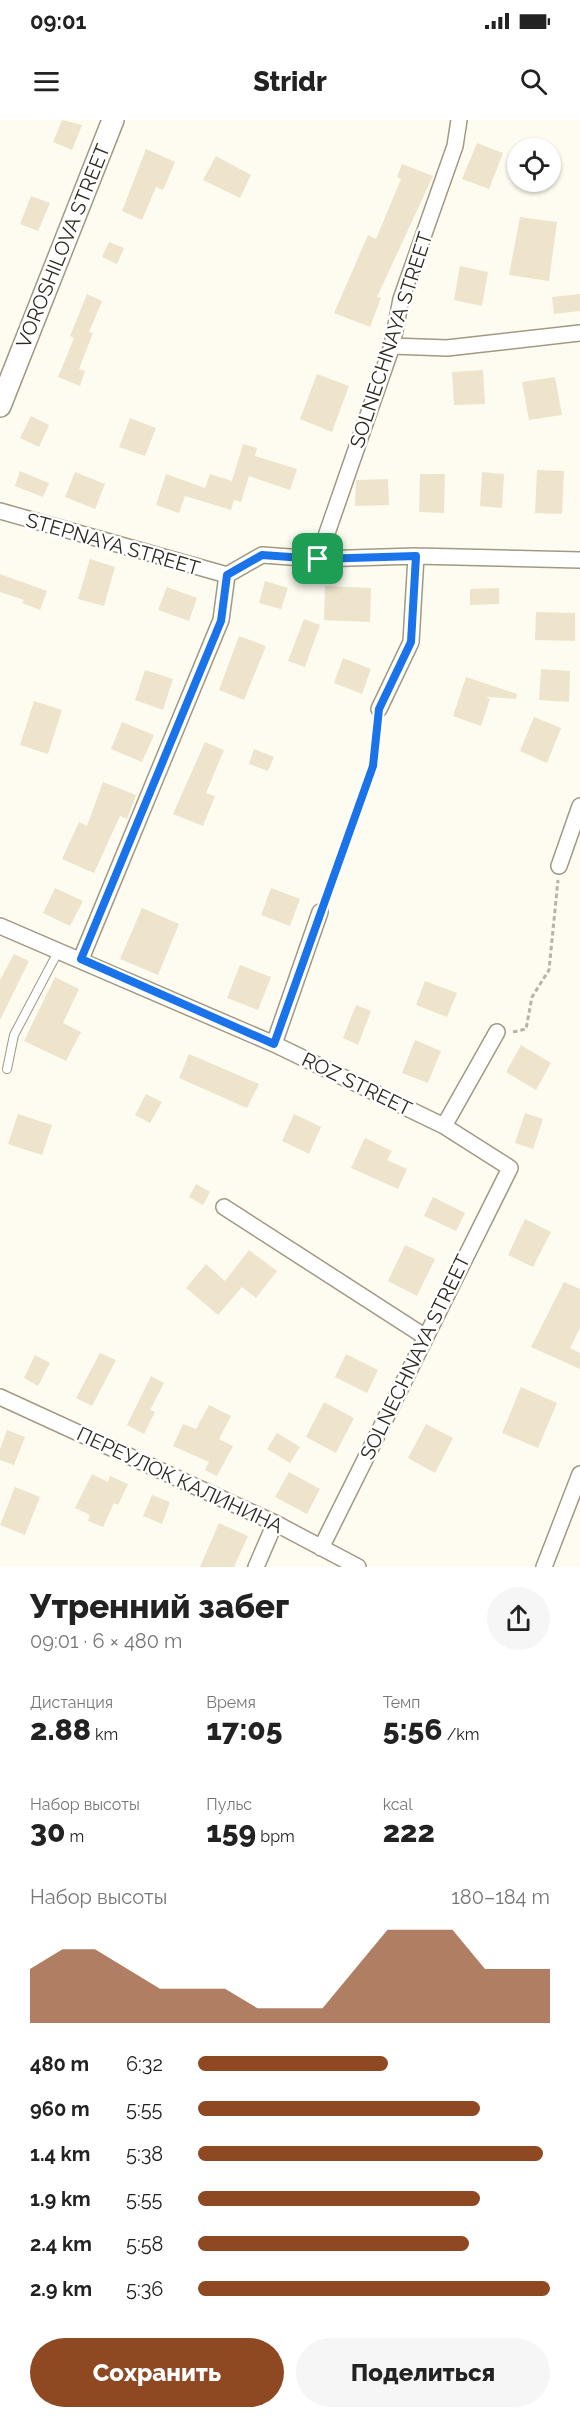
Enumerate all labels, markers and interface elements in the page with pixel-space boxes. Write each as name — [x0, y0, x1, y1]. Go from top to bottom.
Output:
text: 09:01 — [30, 8, 86, 34]
icon: menu — [30, 65, 63, 98]
icon: search — [517, 65, 550, 98]
text: Stridr — [253, 66, 327, 97]
map controls — [507, 138, 561, 192]
button: locate — [507, 138, 561, 192]
street label: VOROSHILOVA STREET — [11, 140, 115, 352]
street label: SOLNECHNAYA STREET — [345, 229, 437, 451]
street label: STEPNAYA STREET — [23, 508, 203, 580]
pin — [292, 533, 343, 584]
icon: arrive — [301, 542, 334, 575]
street label: ROZ STREET — [298, 1047, 416, 1121]
street label: SOLNECHNAYA STREET — [355, 1250, 475, 1464]
street label: ПЕРЕУЛОК КАЛИНИНА — [73, 1422, 287, 1539]
text: Утренний забег — [30, 1587, 289, 1626]
button: share — [487, 1587, 550, 1650]
text: 09:01 · 6 × 480 m — [30, 1629, 182, 1653]
text: Дистанция — [30, 1693, 113, 1712]
text: Время — [206, 1693, 256, 1712]
text: Темп — [383, 1693, 420, 1712]
text: 2.88 — [30, 1712, 91, 1747]
text: 17:05 — [206, 1712, 283, 1747]
text: 5:56 — [383, 1712, 443, 1747]
text: km — [91, 1725, 118, 1744]
text: /km — [443, 1725, 480, 1744]
text: Набор высоты — [30, 1795, 140, 1814]
text: Пульс — [206, 1795, 252, 1814]
text: kcal — [383, 1795, 413, 1814]
text: 30 — [30, 1814, 66, 1849]
text: 159 — [206, 1814, 256, 1849]
text: 222 — [383, 1814, 435, 1849]
text: m — [66, 1827, 84, 1846]
text: bpm — [256, 1827, 295, 1846]
text: Набор высоты — [30, 1885, 167, 1909]
text: 180–184 m — [451, 1885, 550, 1909]
text: 480 m — [30, 2052, 89, 2076]
text: 6:32 — [126, 2052, 163, 2076]
text: 960 m — [30, 2097, 90, 2121]
text: 5:55 — [126, 2097, 162, 2121]
text: 1.4 km — [30, 2142, 90, 2166]
text: 5:38 — [126, 2142, 163, 2166]
text: 1.9 km — [30, 2187, 91, 2211]
text: 5:55 — [126, 2187, 162, 2211]
text: 2.4 km — [30, 2232, 92, 2256]
text: 5:58 — [126, 2232, 163, 2256]
text: 2.9 km — [30, 2277, 92, 2301]
text: 5:36 — [126, 2277, 163, 2301]
button: Сохранить — [30, 2338, 284, 2407]
button: Поделиться — [296, 2338, 550, 2407]

